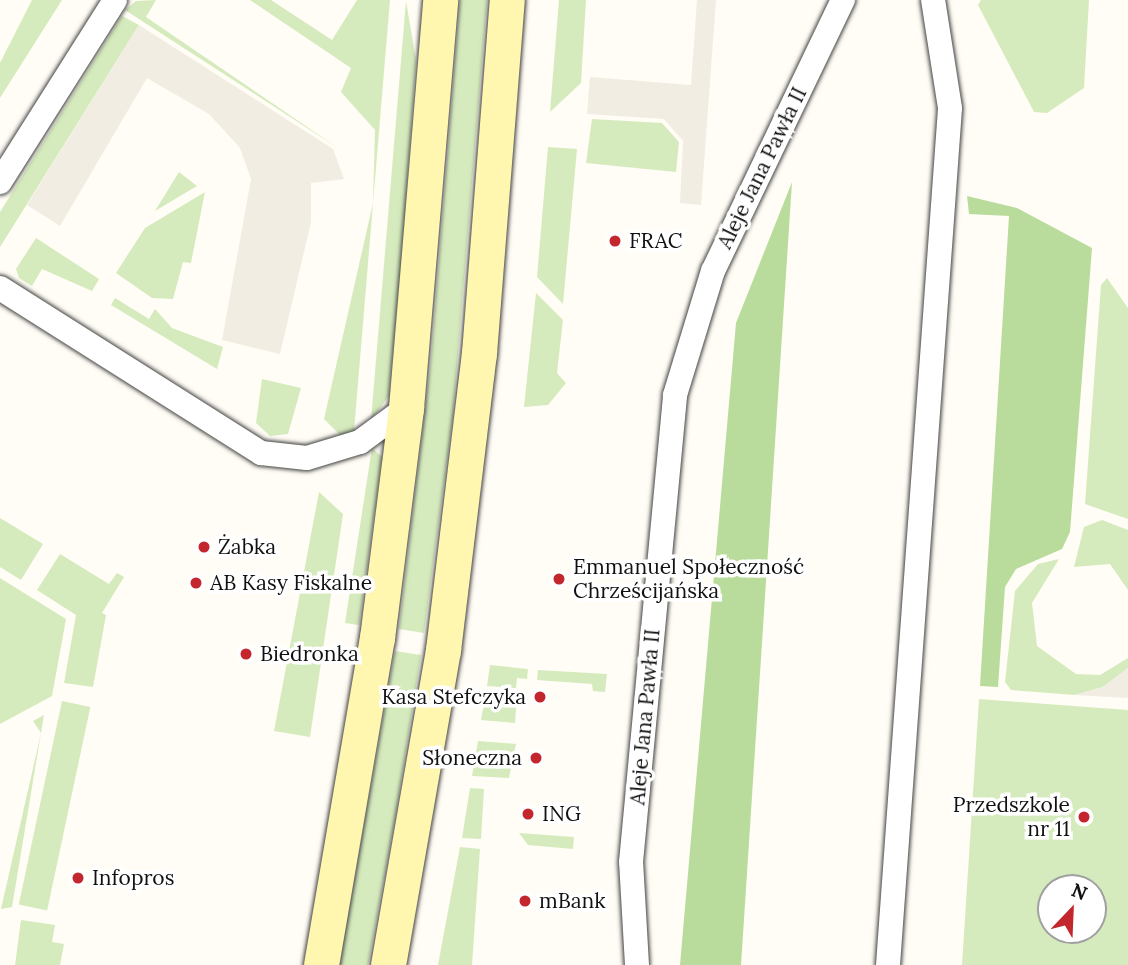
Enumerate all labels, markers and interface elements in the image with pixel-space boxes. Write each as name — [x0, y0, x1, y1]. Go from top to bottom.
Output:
street label: Aleje Jana Pawła II — [712, 83, 812, 253]
place label: FRAC — [629, 228, 682, 254]
marker: FRAC — [607, 233, 623, 249]
place label: Żabka — [218, 534, 276, 560]
marker: Żabka — [196, 539, 212, 555]
place label: Emmanuel Społeczność Chrześcijańska — [573, 554, 804, 604]
place label: AB Kasy Fiskalne — [210, 570, 372, 596]
marker: Emmanuel Społeczność Chrześcijańska — [551, 571, 567, 587]
marker: AB Kasy Fiskalne — [188, 575, 204, 591]
street label: Aleje Jana Pawła II — [625, 628, 665, 806]
place label: Biedronka — [260, 641, 359, 667]
marker: Biedronka — [238, 646, 254, 662]
place label: Kasa Stefczyka — [382, 684, 526, 710]
marker: Kasa Stefczyka — [532, 689, 548, 705]
place label: Słoneczna — [422, 745, 522, 771]
marker: Słoneczna — [528, 750, 544, 766]
place label: Przedszkole nr 11 — [953, 792, 1070, 842]
place label: ING — [542, 801, 581, 827]
marker: ING — [520, 806, 536, 822]
marker: Przedszkole nr 11 — [1076, 809, 1092, 825]
place label: Infopros — [92, 865, 174, 891]
marker: Infopros — [70, 870, 86, 886]
north arrow — [1037, 874, 1107, 944]
text: N — [1068, 878, 1091, 905]
place label: mBank — [539, 888, 606, 914]
marker: mBank — [517, 893, 533, 909]

